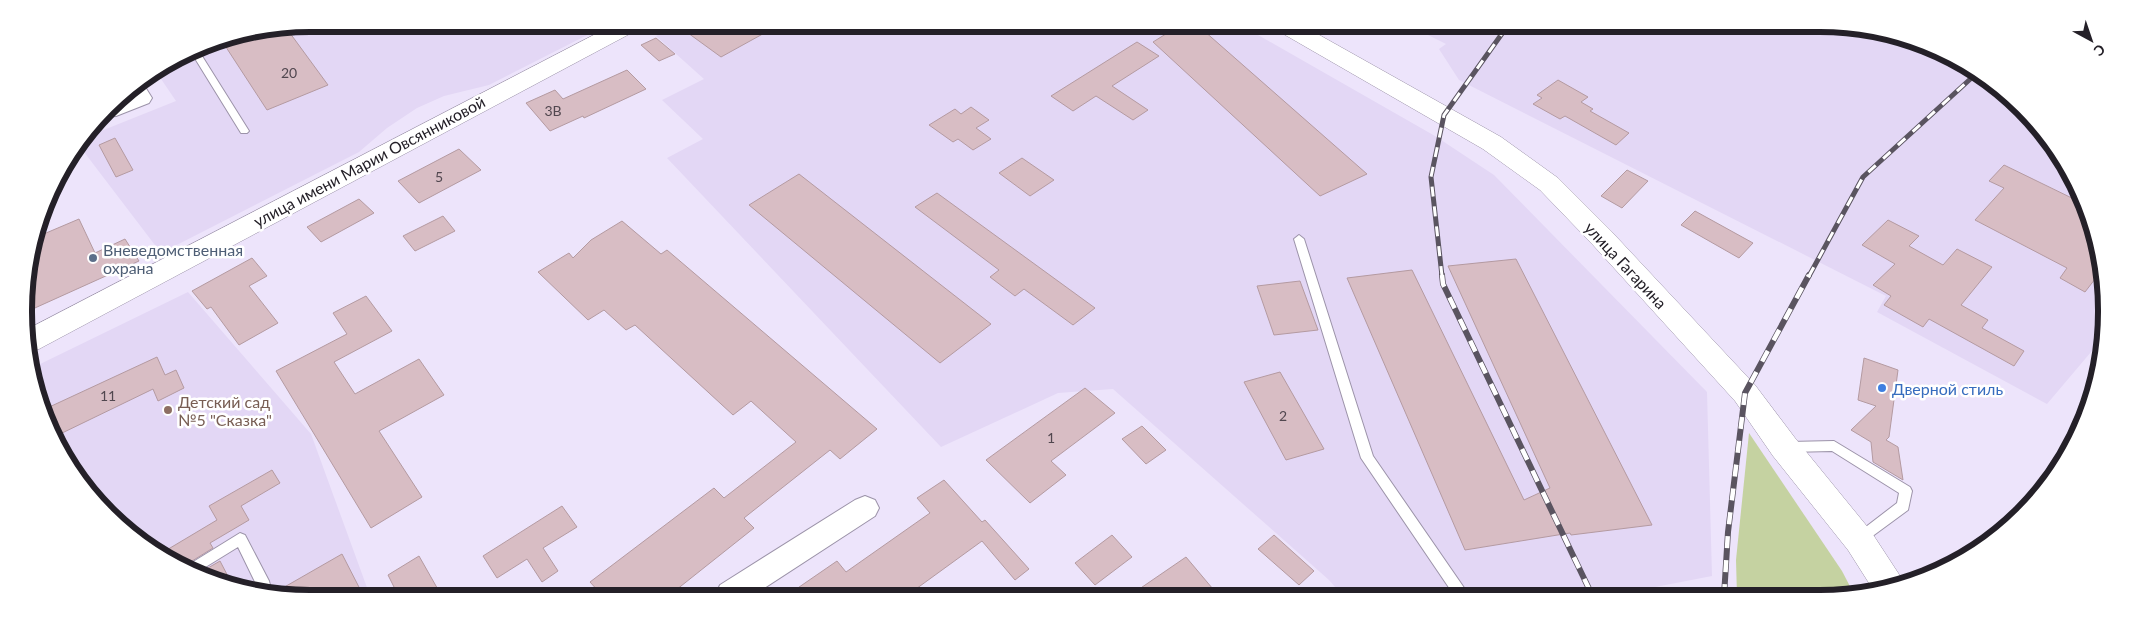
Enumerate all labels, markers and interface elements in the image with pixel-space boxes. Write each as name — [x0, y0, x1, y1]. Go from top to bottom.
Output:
north arrow — [2066, 15, 2116, 65]
text: С — [2090, 41, 2109, 60]
house number: 20 — [281, 64, 297, 81]
street label: улица имени Марии Овсянниковой — [250, 92, 488, 230]
house number: 3В — [544, 102, 562, 119]
house number: 5 — [435, 168, 443, 185]
street label: улица Гагарина — [1581, 218, 1671, 312]
place label: Вневедомственная охрана — [103, 240, 243, 277]
marker: Вневедомственная охрана — [87, 252, 99, 264]
place label: Дверной стиль — [1892, 379, 2003, 398]
marker: Дверной стиль — [1876, 382, 1888, 394]
house number: 11 — [100, 387, 116, 404]
place label: Детский сад №5 "Сказка" — [178, 392, 272, 429]
marker: Детский сад №5 "Сказка" — [162, 404, 174, 416]
house number: 2 — [1279, 407, 1287, 424]
house number: 1 — [1047, 429, 1055, 446]

